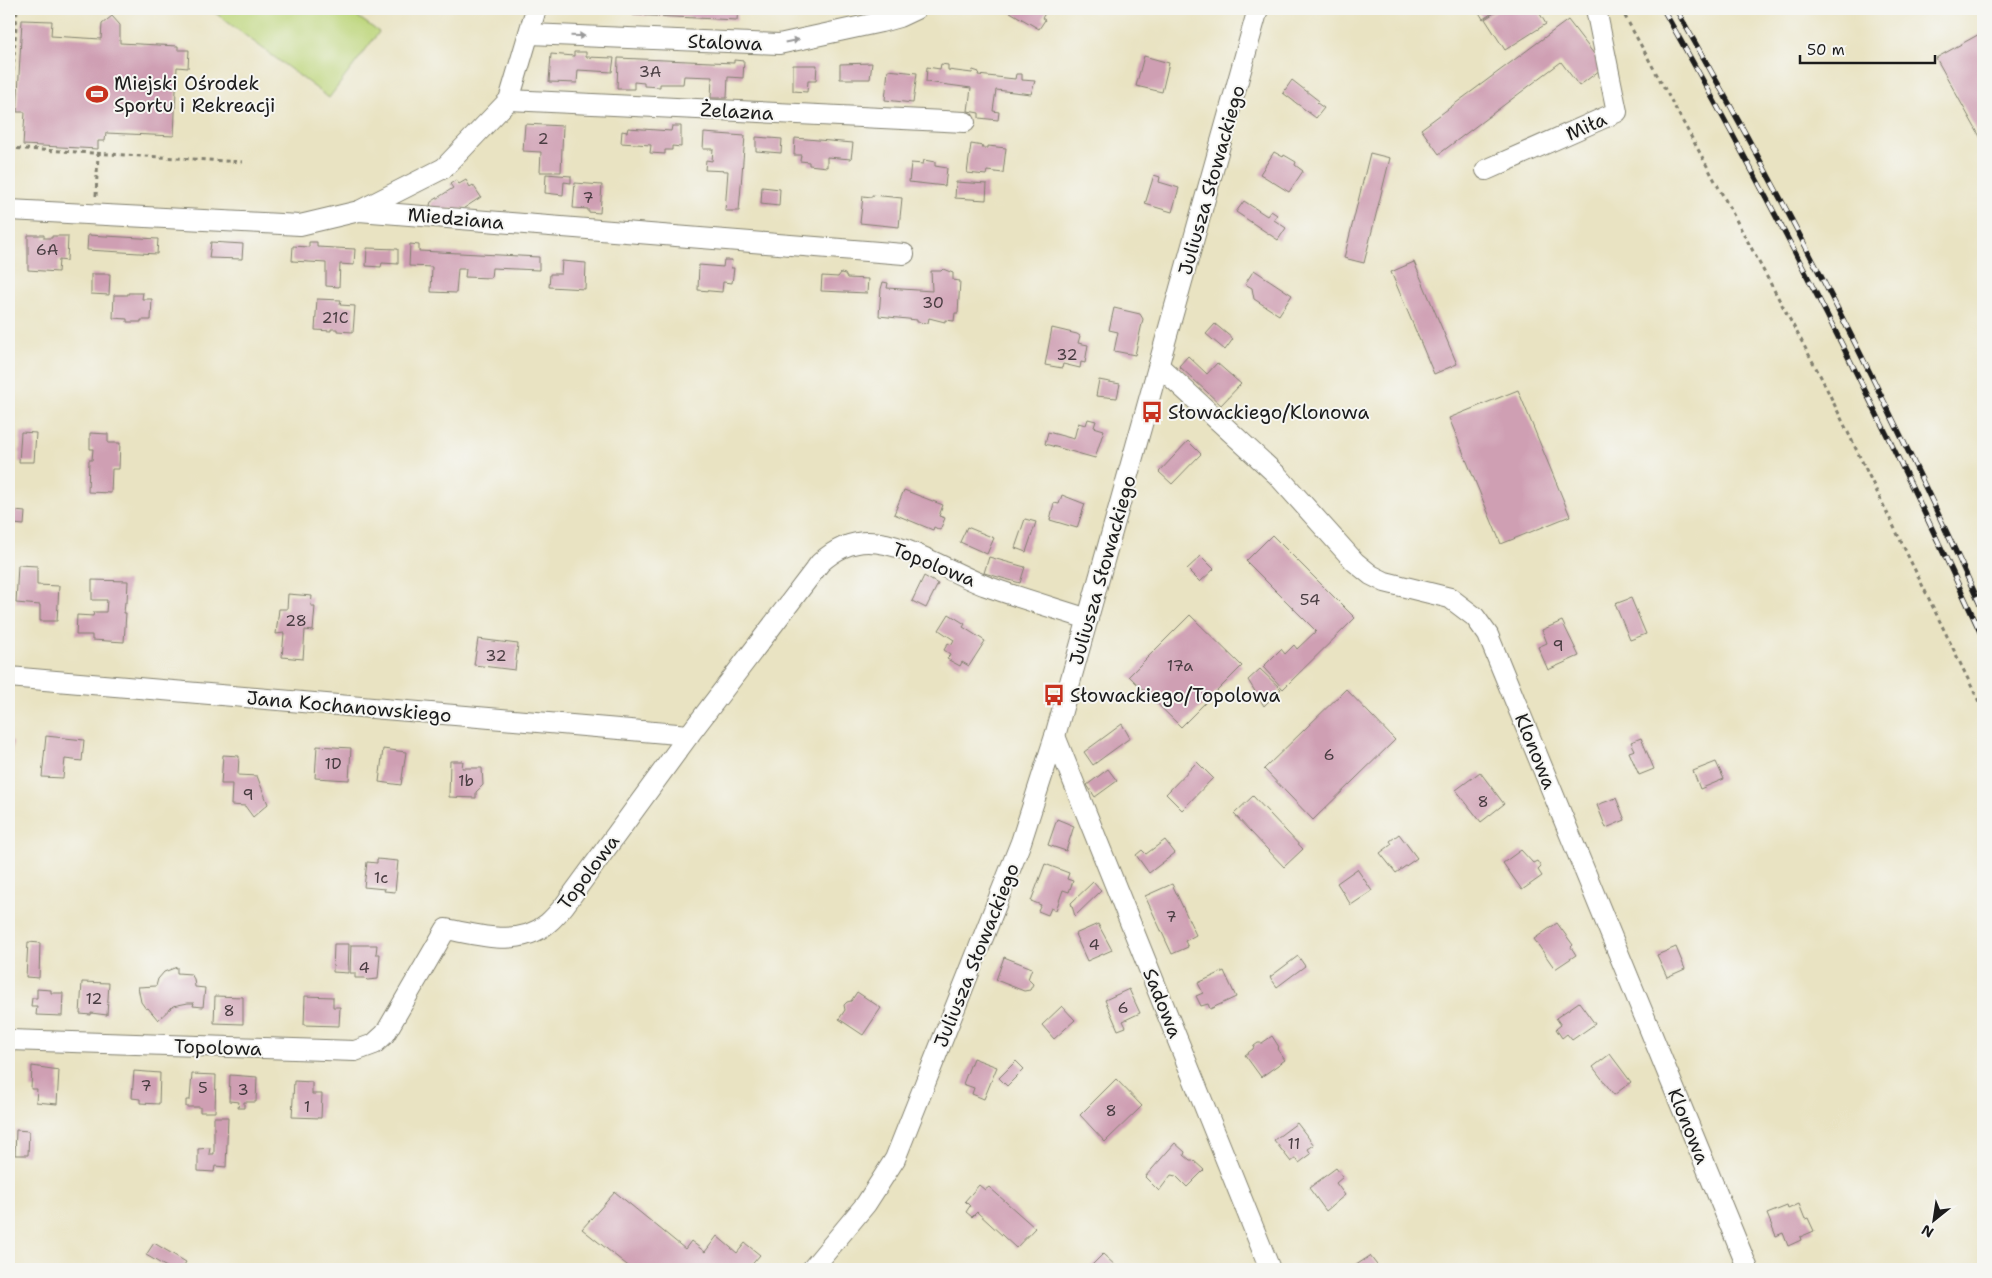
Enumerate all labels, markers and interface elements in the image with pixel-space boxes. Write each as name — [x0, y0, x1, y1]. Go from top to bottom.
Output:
street label: Stalowa — [687, 29, 763, 56]
one-way arrow — [570, 32, 586, 40]
scale bar — [1800, 32, 1934, 64]
one-way arrow — [785, 37, 800, 45]
text: 50 m — [1807, 40, 1845, 60]
house number: 3A — [639, 61, 661, 82]
place label: Miejski Ośrodek Sportu i Rekreacji — [114, 71, 275, 118]
sports icon: Miejski Ośrodek Sportu i Rekreacji — [84, 81, 110, 107]
street label: Juliusza Słowackiego — [1172, 82, 1251, 278]
street label: Żelazna — [700, 97, 774, 126]
street label: Miła — [1562, 106, 1611, 146]
house number: 2 — [537, 128, 549, 149]
house number: 7 — [582, 187, 594, 208]
street label: Miedziana — [407, 202, 505, 235]
house number: 6A — [36, 239, 58, 260]
house number: 30 — [922, 292, 944, 313]
house number: 21C — [322, 307, 349, 328]
house number: 32 — [1056, 344, 1078, 365]
bus stop icon: Słowackiego/Klonowa — [1139, 399, 1165, 425]
place label: Słowackiego/Klonowa — [1168, 400, 1370, 425]
street label: Juliusza Słowackiego — [1063, 472, 1142, 668]
street label: Topolowa — [888, 536, 979, 593]
house number: 54 — [1300, 589, 1320, 610]
house number: 28 — [285, 610, 307, 631]
house number: 9 — [1552, 635, 1564, 656]
house number: 32 — [485, 645, 507, 666]
house number: 17a — [1167, 655, 1193, 676]
bus stop icon: Słowackiego/Topolowa — [1041, 682, 1067, 708]
place label: Słowackiego/Topolowa — [1070, 683, 1280, 708]
street label: Jana Kochanowskiego — [245, 685, 453, 728]
street label: Klonowa — [1509, 710, 1562, 793]
house number: 6 — [1323, 744, 1335, 765]
house number: 1D — [324, 753, 342, 774]
house number: 1b — [458, 770, 474, 791]
house number: 9 — [242, 784, 254, 805]
house number: 8 — [1477, 791, 1489, 812]
street label: Topolowa — [552, 830, 625, 915]
street label: Juliusza Słowackiego — [928, 859, 1025, 1051]
house number: 1c — [374, 867, 388, 888]
house number: 7 — [1165, 906, 1177, 927]
house number: 4 — [1088, 934, 1100, 955]
house number: 4 — [358, 957, 370, 978]
street label: Sadowa — [1137, 965, 1188, 1042]
house number: 12 — [85, 988, 103, 1009]
house number: 6 — [1117, 997, 1129, 1018]
house number: 8 — [223, 1000, 235, 1021]
street label: Topolowa — [174, 1033, 263, 1062]
house number: 7 — [140, 1075, 152, 1096]
house number: 5 — [198, 1077, 208, 1098]
house number: 3 — [237, 1079, 249, 1100]
street label: Klonowa — [1662, 1085, 1715, 1168]
house number: 1 — [304, 1096, 310, 1117]
house number: 8 — [1105, 1100, 1117, 1121]
house number: 11 — [1288, 1133, 1300, 1154]
north arrow — [1910, 1196, 1960, 1246]
text: N — [1918, 1221, 1937, 1242]

